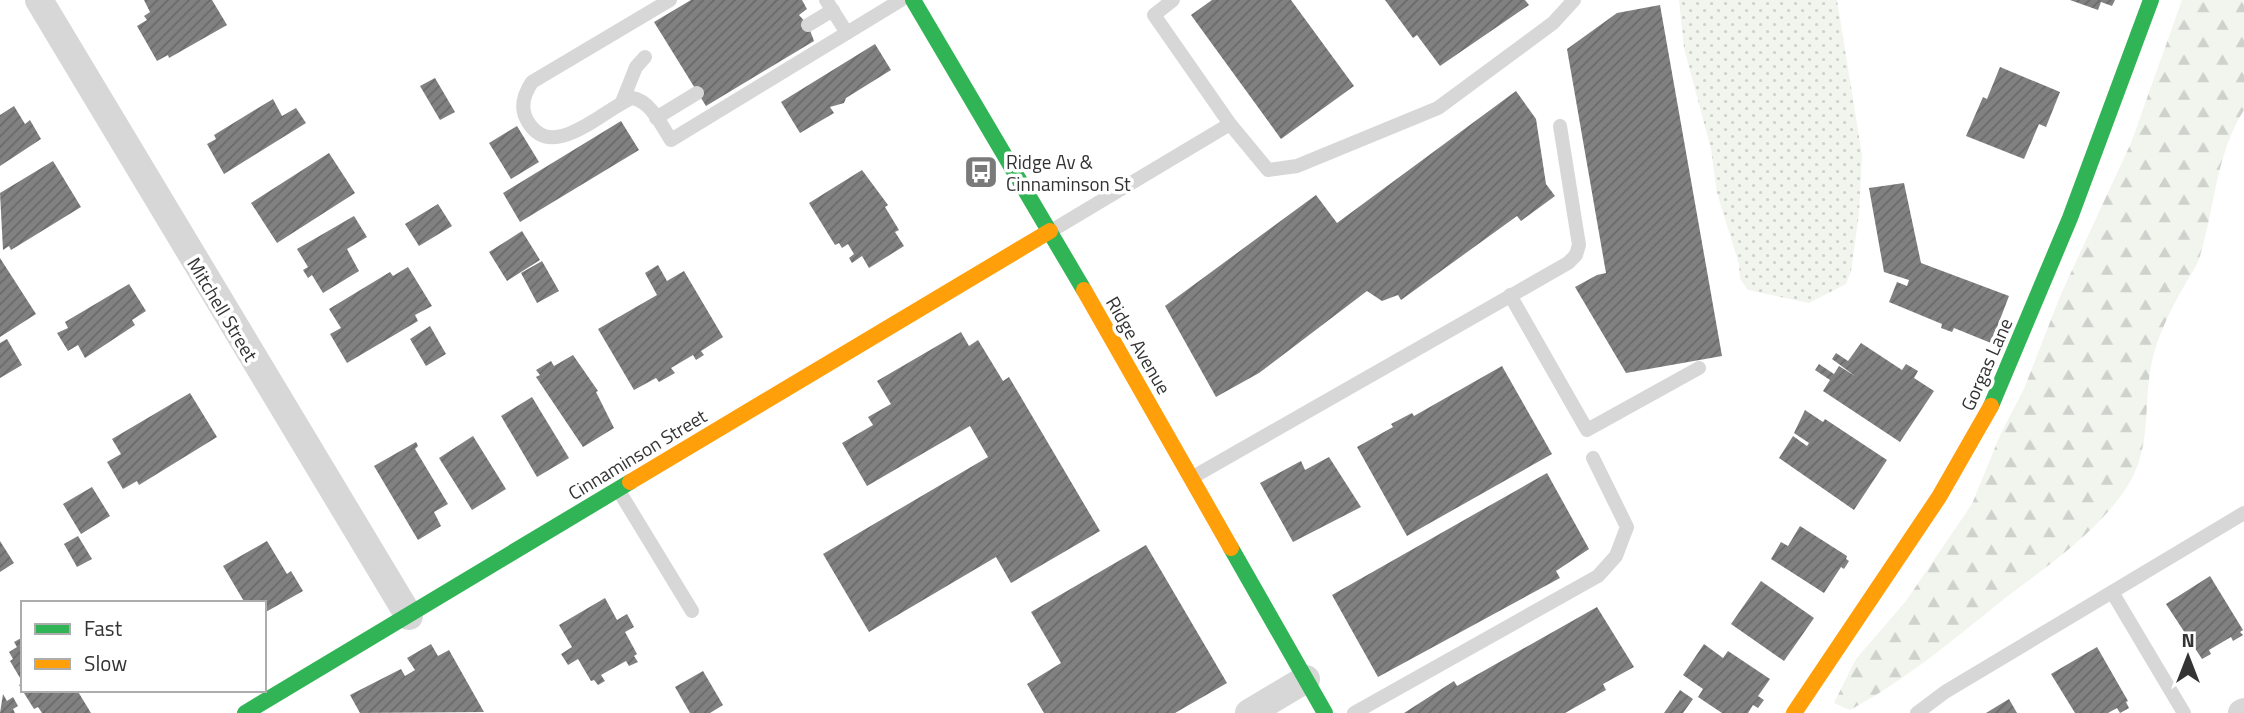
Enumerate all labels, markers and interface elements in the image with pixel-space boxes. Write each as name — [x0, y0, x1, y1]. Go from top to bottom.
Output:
place label: Ridge Av & Cinnaminson St — [1006, 147, 1131, 198]
bus stop icon: Ridge Av & Cinnaminson St — [962, 153, 1000, 191]
street label: Mitchell Street — [180, 251, 266, 367]
street label: Ridge Avenue — [1099, 291, 1179, 399]
street label: Gorgas Lane — [1953, 313, 2019, 415]
street label: Cinnaminson Street — [562, 401, 712, 507]
legend — [21, 601, 266, 692]
text: Fast — [84, 612, 123, 644]
north arrow — [2153, 622, 2223, 692]
text: N — [2181, 625, 2195, 654]
text: Slow — [84, 647, 127, 679]

